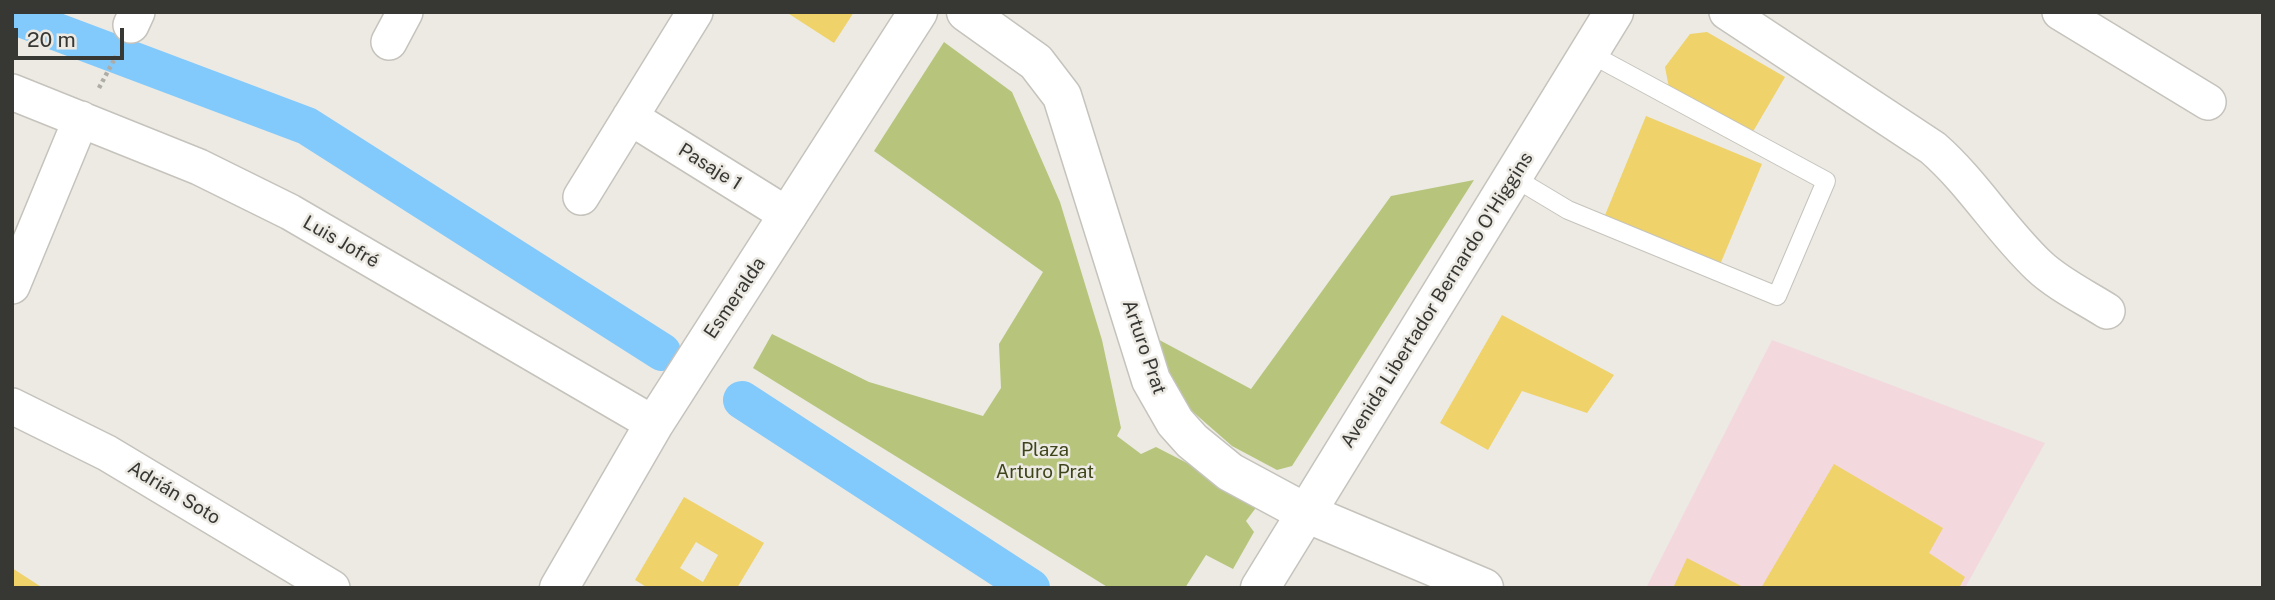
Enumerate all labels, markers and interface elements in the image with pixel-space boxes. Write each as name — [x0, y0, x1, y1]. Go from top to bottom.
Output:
scale bar — [18, 14, 128, 58]
text: 20 m — [27, 27, 76, 52]
street label: Pasaje 1 — [674, 139, 746, 195]
street label: Avenida Libertador Bernardo O'Higgins — [1336, 148, 1538, 452]
street label: Luis Jofré — [299, 211, 383, 273]
street label: Esmeralda — [700, 253, 770, 343]
street label: Arturo Prat — [1117, 297, 1171, 397]
park label: Plaza Arturo Prat — [996, 439, 1094, 483]
street label: Adrián Soto — [124, 456, 224, 530]

